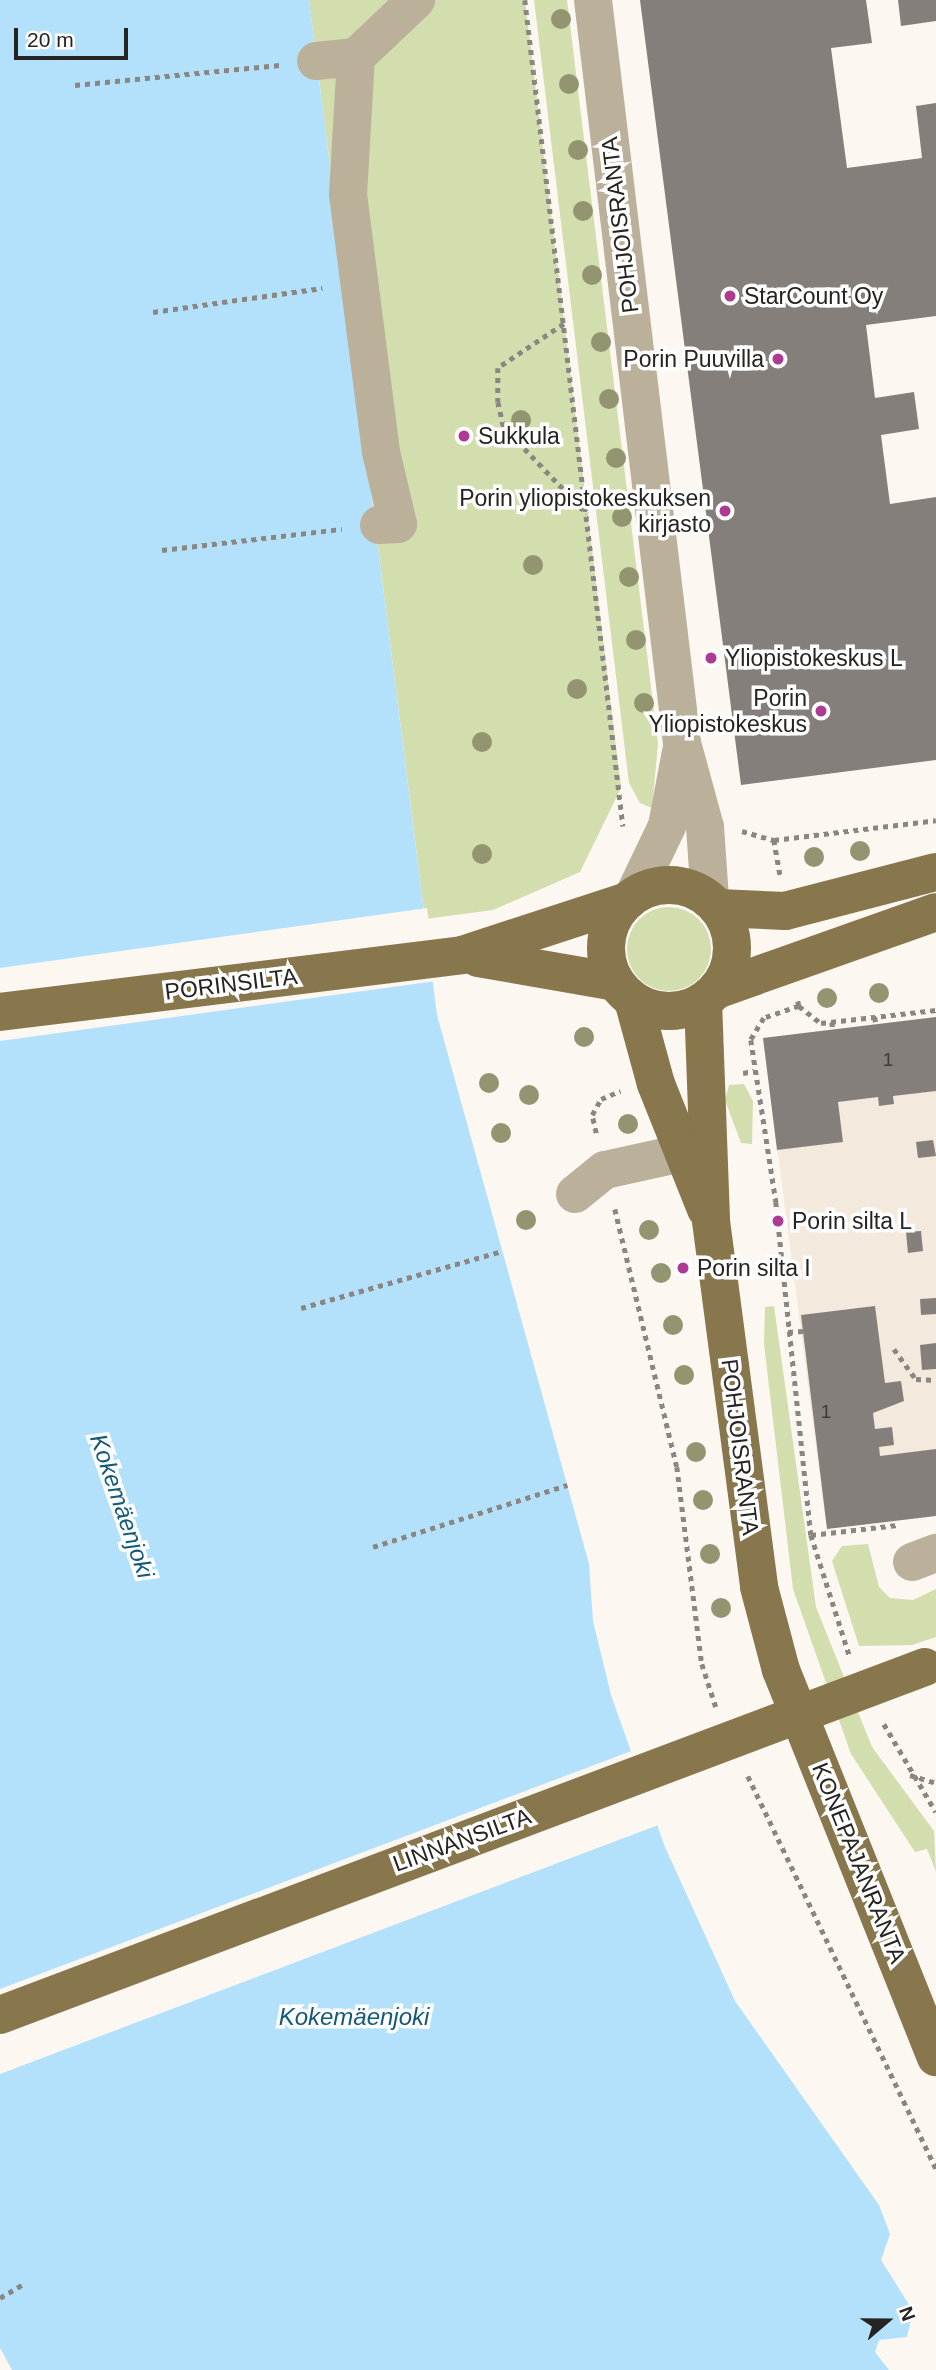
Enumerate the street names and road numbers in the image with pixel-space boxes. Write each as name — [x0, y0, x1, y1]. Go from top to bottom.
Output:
street label: POHJOISRANTA — [596, 135, 644, 315]
street label: PORINSILTA — [163, 962, 299, 1006]
street label: POHJOISRANTA — [716, 1357, 764, 1537]
street label: KONEPAJANRANTA — [806, 1759, 912, 1967]
street label: LINNANSILTA — [389, 1802, 535, 1878]

